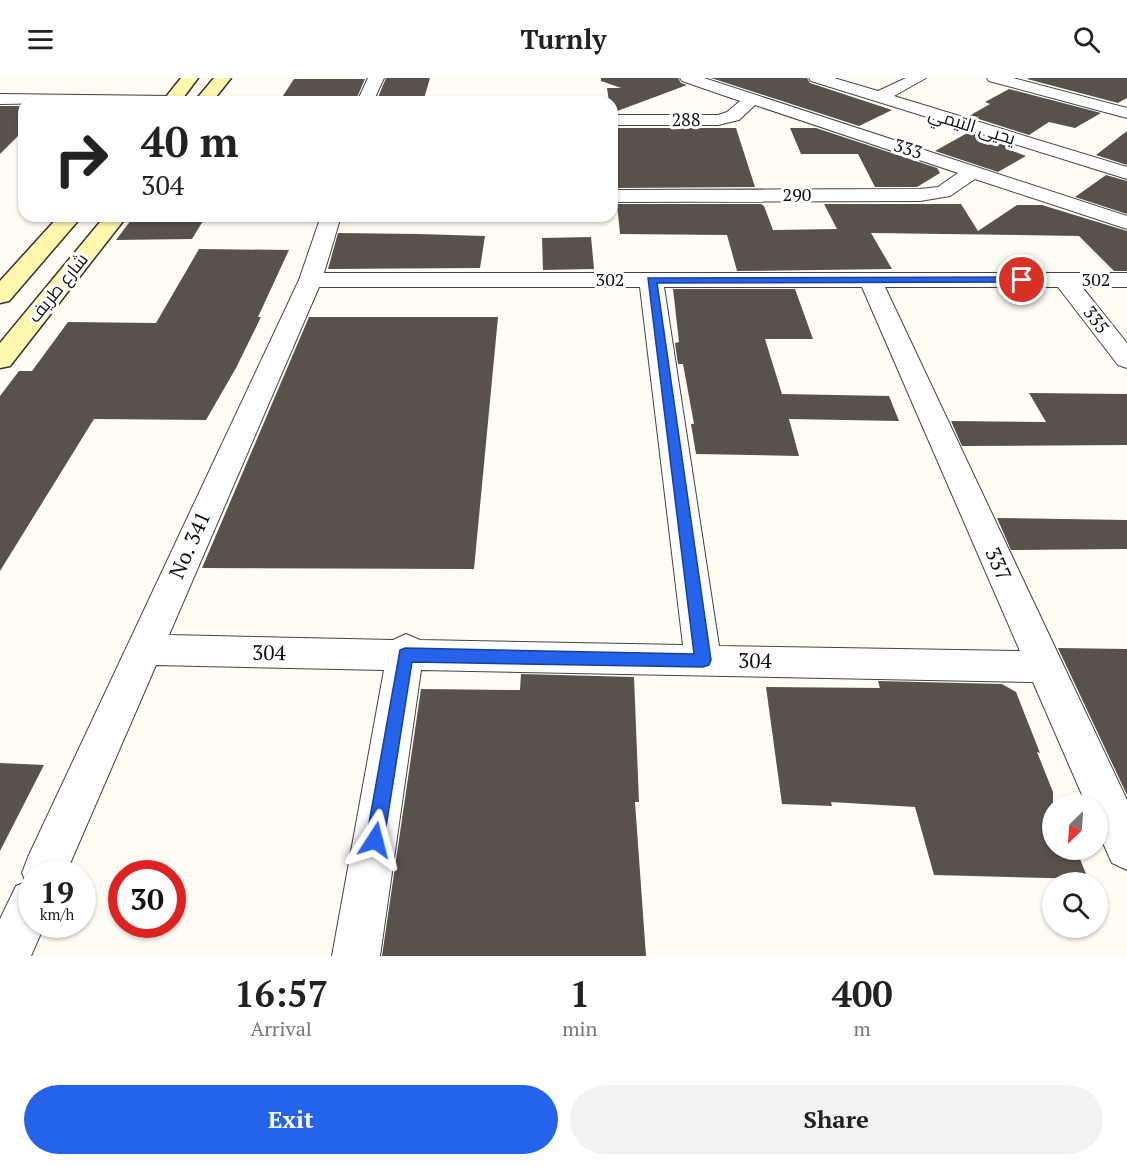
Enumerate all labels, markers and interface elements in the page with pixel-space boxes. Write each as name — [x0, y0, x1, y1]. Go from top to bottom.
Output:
text: Turnly — [520, 21, 607, 57]
icon: menu — [24, 23, 57, 56]
icon: search — [1070, 23, 1103, 56]
street label: يحيى التيمي — [925, 100, 1019, 153]
street label: 288 — [671, 107, 701, 131]
text: 40 m — [141, 113, 239, 169]
icon: right — [42, 120, 120, 198]
street label: 333 — [891, 132, 926, 164]
text: 304 — [141, 167, 184, 203]
street label: 290 — [783, 182, 811, 206]
street label: شارع طريف — [22, 247, 94, 328]
pin — [996, 254, 1047, 305]
icon: arrive — [1005, 263, 1038, 296]
street label: 302 — [596, 267, 624, 291]
street label: 302 — [1082, 267, 1110, 291]
street label: 335 — [1079, 301, 1115, 338]
street label: No. 341 — [162, 507, 216, 583]
street label: 337 — [979, 543, 1019, 585]
street label: 304 — [252, 638, 287, 666]
street label: 304 — [738, 646, 773, 674]
north arrow — [1042, 794, 1108, 860]
map controls — [1042, 794, 1108, 938]
position arrow — [343, 808, 407, 872]
speed limit sign: 30 — [108, 860, 186, 938]
text: 19 — [40, 872, 74, 912]
button: search — [1042, 872, 1108, 938]
text: km/h — [40, 904, 74, 924]
text: 16:57 — [234, 970, 328, 1017]
text: 1 — [570, 970, 590, 1017]
text: 400 — [832, 970, 893, 1017]
text: Arrival — [250, 1015, 312, 1042]
text: min — [562, 1015, 597, 1042]
text: m — [854, 1015, 871, 1042]
button: Exit — [24, 1085, 558, 1154]
button: Share — [570, 1085, 1103, 1154]

